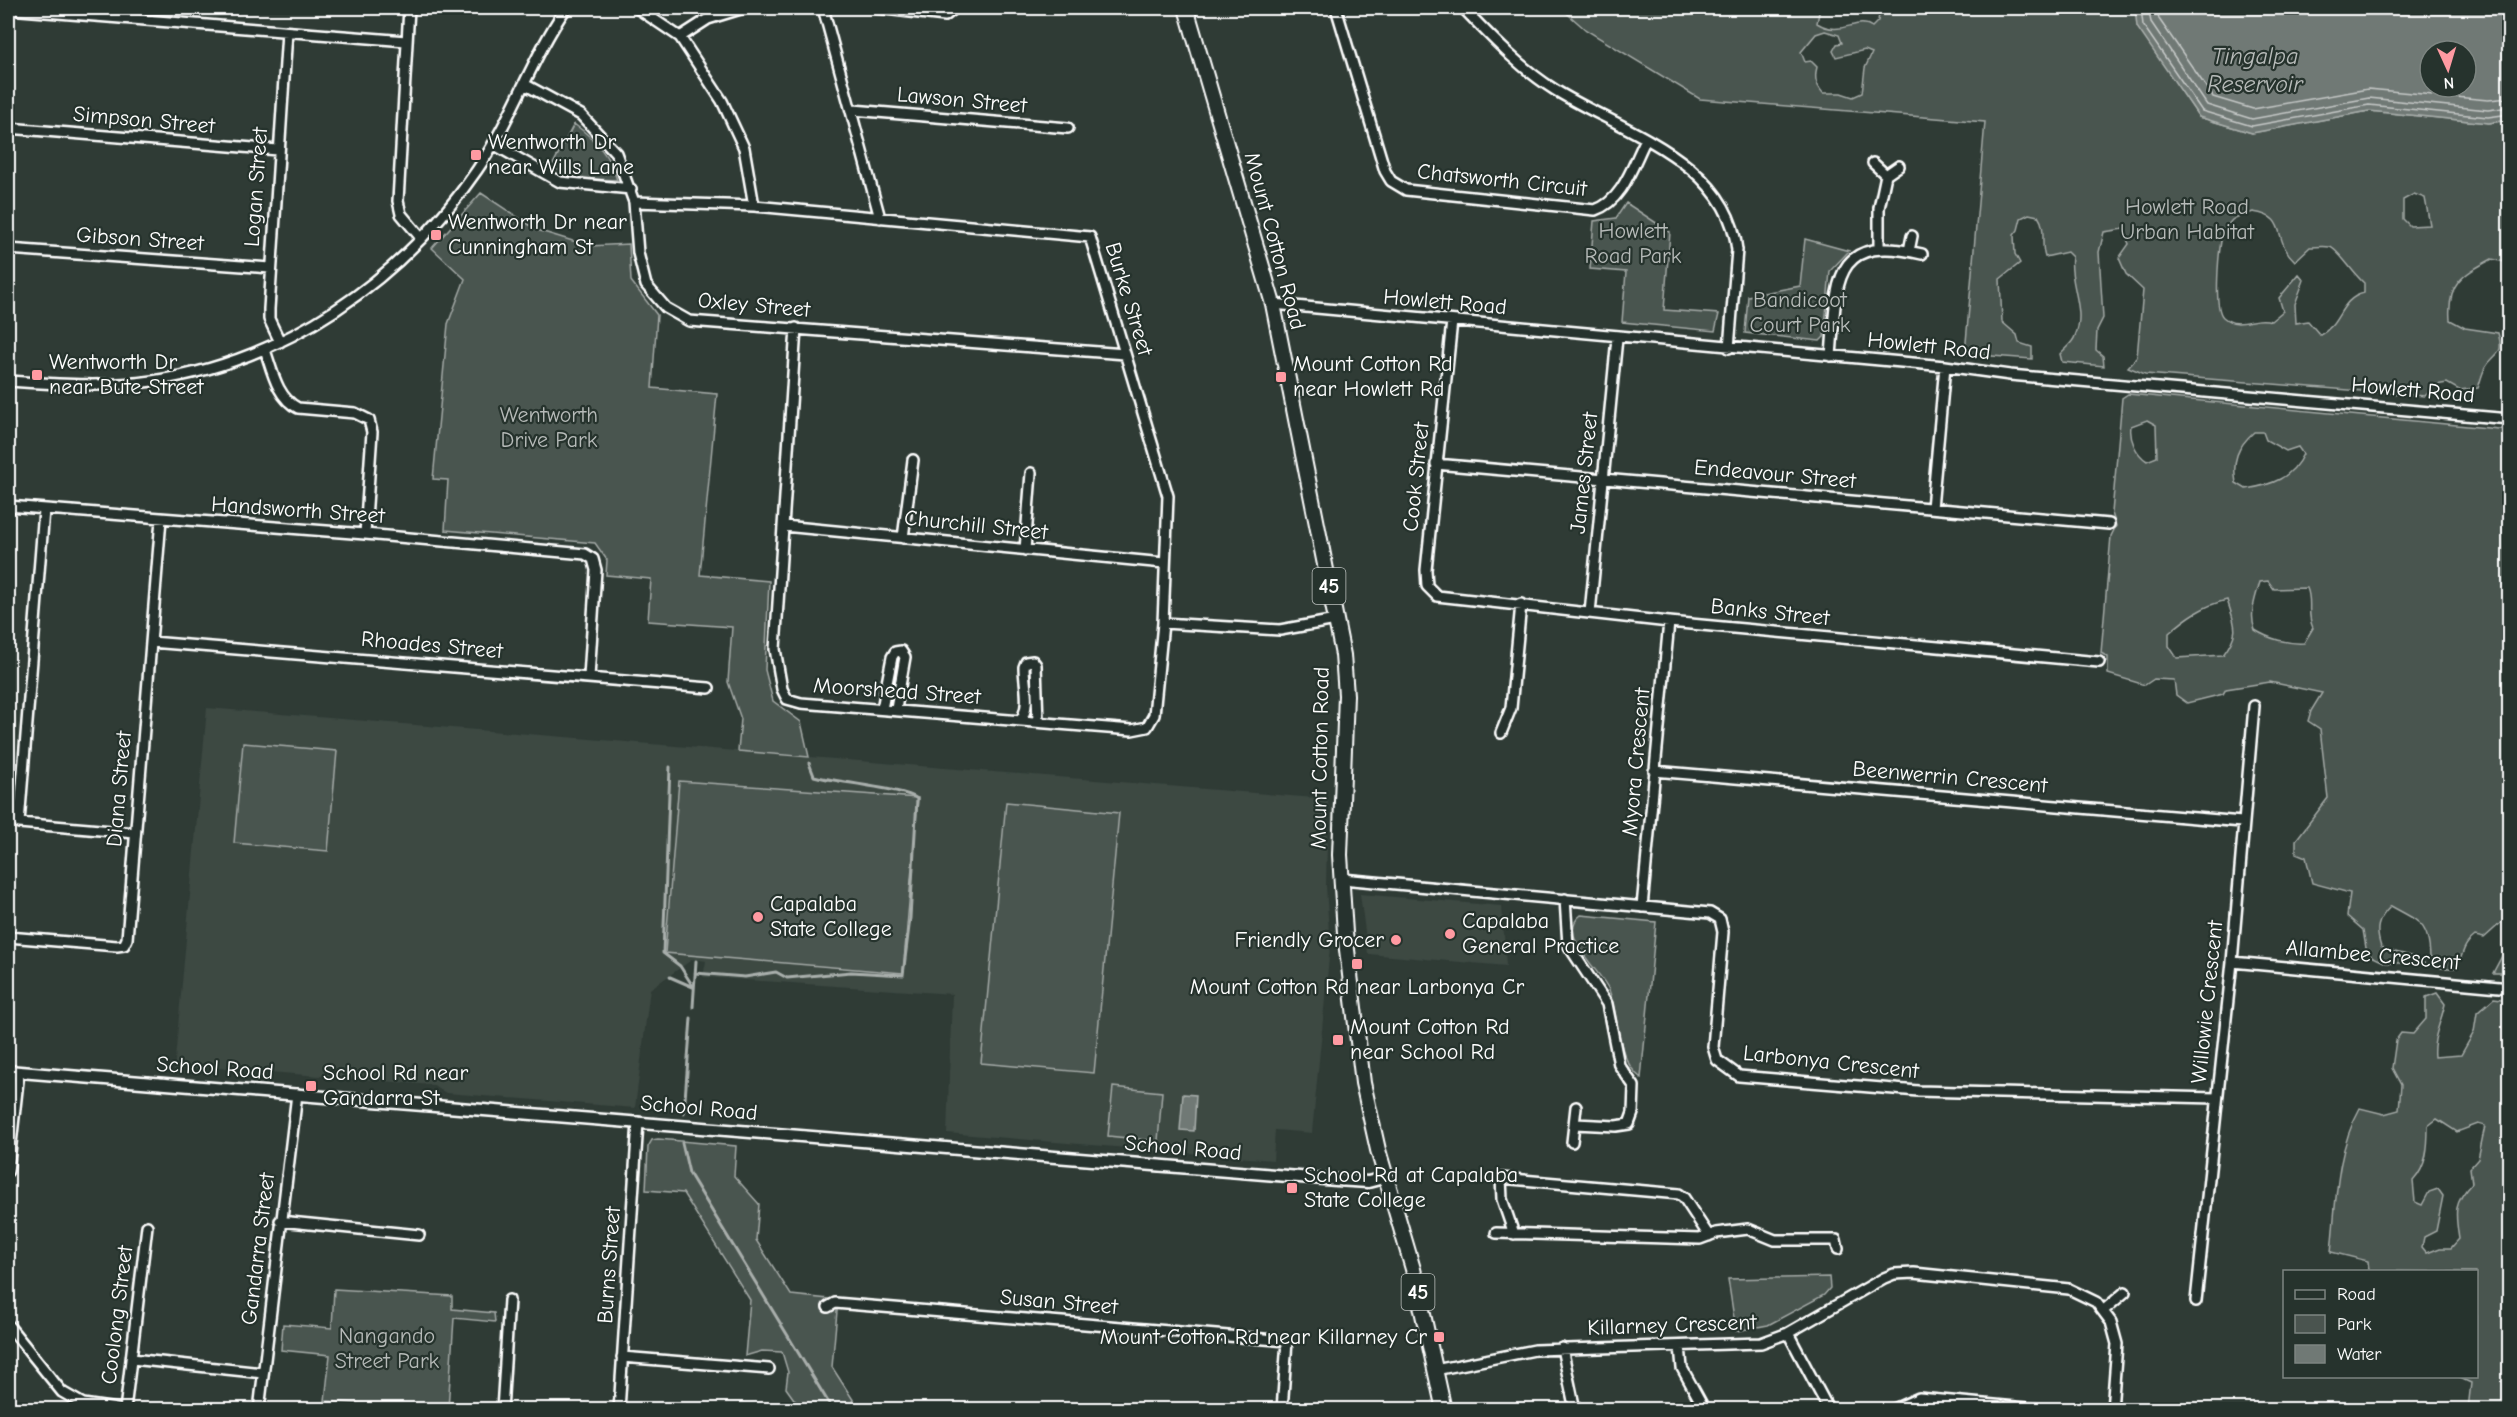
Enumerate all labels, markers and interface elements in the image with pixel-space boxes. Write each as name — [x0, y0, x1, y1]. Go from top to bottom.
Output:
north arrow — [2418, 39, 2478, 99]
water label: Tingalpa Reservoir — [2207, 42, 2304, 98]
text: N — [2443, 74, 2455, 92]
street label: Lawson Street — [896, 81, 1029, 119]
street label: Simpson Street — [72, 101, 217, 139]
street label: Logan Street — [239, 126, 273, 248]
place label: Wentworth Dr near Wills Lane — [488, 129, 634, 180]
marker: Wentworth Dr near Wills Lane — [469, 148, 483, 162]
street label: Mount Cotton Road — [1239, 149, 1311, 333]
street label: Chatsworth Circuit — [1416, 158, 1589, 202]
park label: Howlett Road Urban Habitat — [2120, 194, 2255, 245]
place label: Wentworth Dr near Cunningham St — [448, 209, 627, 260]
park label: Howlett Road Park — [1585, 218, 1682, 269]
street label: Gibson Street — [75, 222, 205, 256]
marker: Wentworth Dr near Cunningham St — [429, 228, 443, 242]
street label: Burke Street — [1099, 239, 1159, 360]
street label: Howlett Road — [1382, 284, 1508, 320]
street label: Oxley Street — [697, 287, 812, 323]
park label: Bandicoot Court Park — [1750, 287, 1851, 338]
street label: Howlett Road — [1866, 327, 1992, 365]
place label: Wentworth Dr near Bute Street — [49, 349, 204, 400]
place label: Mount Cotton Rd near Howlett Rd — [1293, 351, 1453, 402]
marker: Wentworth Dr near Bute Street — [30, 368, 44, 382]
marker: Mount Cotton Rd near Howlett Rd — [1274, 370, 1288, 384]
street label: Howlett Road — [2350, 372, 2476, 408]
park label: Wentworth Drive Park — [500, 402, 598, 453]
street label: James Street — [1565, 410, 1603, 535]
street label: Cook Street — [1397, 420, 1435, 533]
street label: Endeavour Street — [1693, 454, 1858, 494]
street label: Handsworth Street — [210, 491, 386, 529]
street label: Churchill Street — [903, 505, 1050, 546]
road number: 45 — [1312, 568, 1346, 604]
street label: Banks Street — [1709, 593, 1831, 631]
street label: Rhoades Street — [360, 626, 505, 664]
street label: Mount Cotton Road — [1305, 666, 1335, 850]
street label: Moorshead Street — [812, 672, 982, 710]
street label: Myora Crescent — [1617, 686, 1655, 837]
street label: Diana Street — [101, 729, 137, 848]
street label: Beenwerrin Crescent — [1851, 756, 2049, 799]
place label: Capalaba State College — [770, 891, 892, 942]
place label: Capalaba General Practice — [1462, 908, 1619, 959]
marker: Capalaba State College — [751, 910, 765, 924]
street label: Willowie Crescent — [2186, 919, 2229, 1085]
place label: Friendly Grocer — [1235, 927, 1384, 953]
marker: Capalaba General Practice — [1443, 927, 1457, 941]
marker: Friendly Grocer — [1389, 933, 1403, 947]
street label: Allambee Crescent — [2285, 934, 2462, 976]
marker: Mount Cotton Rd near Larbonya Cr — [1350, 957, 1364, 971]
place label: Mount Cotton Rd near Larbonya Cr — [1190, 974, 1524, 1000]
place label: Mount Cotton Rd near School Rd — [1350, 1014, 1510, 1065]
marker: Mount Cotton Rd near School Rd — [1331, 1033, 1345, 1047]
street label: Larbonya Crescent — [1742, 1040, 1921, 1084]
street label: School Road — [155, 1051, 275, 1085]
place label: School Rd near Gandarra St — [323, 1060, 468, 1111]
marker: School Rd near Gandarra St — [304, 1079, 318, 1093]
street label: School Road — [639, 1090, 759, 1126]
street label: School Road — [1123, 1130, 1243, 1166]
place label: School Rd at Capalaba State College — [1304, 1162, 1518, 1213]
street label: Gandarra Street — [236, 1171, 280, 1327]
marker: School Rd at Capalaba State College — [1285, 1181, 1299, 1195]
street label: Burns Street — [592, 1205, 626, 1324]
street label: Coolong Street — [96, 1243, 138, 1386]
legend — [2283, 1270, 2478, 1378]
road number: 45 — [1402, 1274, 1434, 1310]
street label: Susan Street — [999, 1284, 1120, 1320]
text: Road — [2337, 1284, 2376, 1305]
street label: Killarney Crescent — [1587, 1309, 1758, 1341]
text: Park — [2337, 1314, 2372, 1335]
park label: Nangando Street Park — [335, 1323, 440, 1374]
place label: Mount Cotton Rd near Killarney Cr — [1100, 1324, 1427, 1350]
marker: Mount Cotton Rd near Killarney Cr — [1432, 1330, 1446, 1344]
text: Water — [2337, 1344, 2382, 1365]

